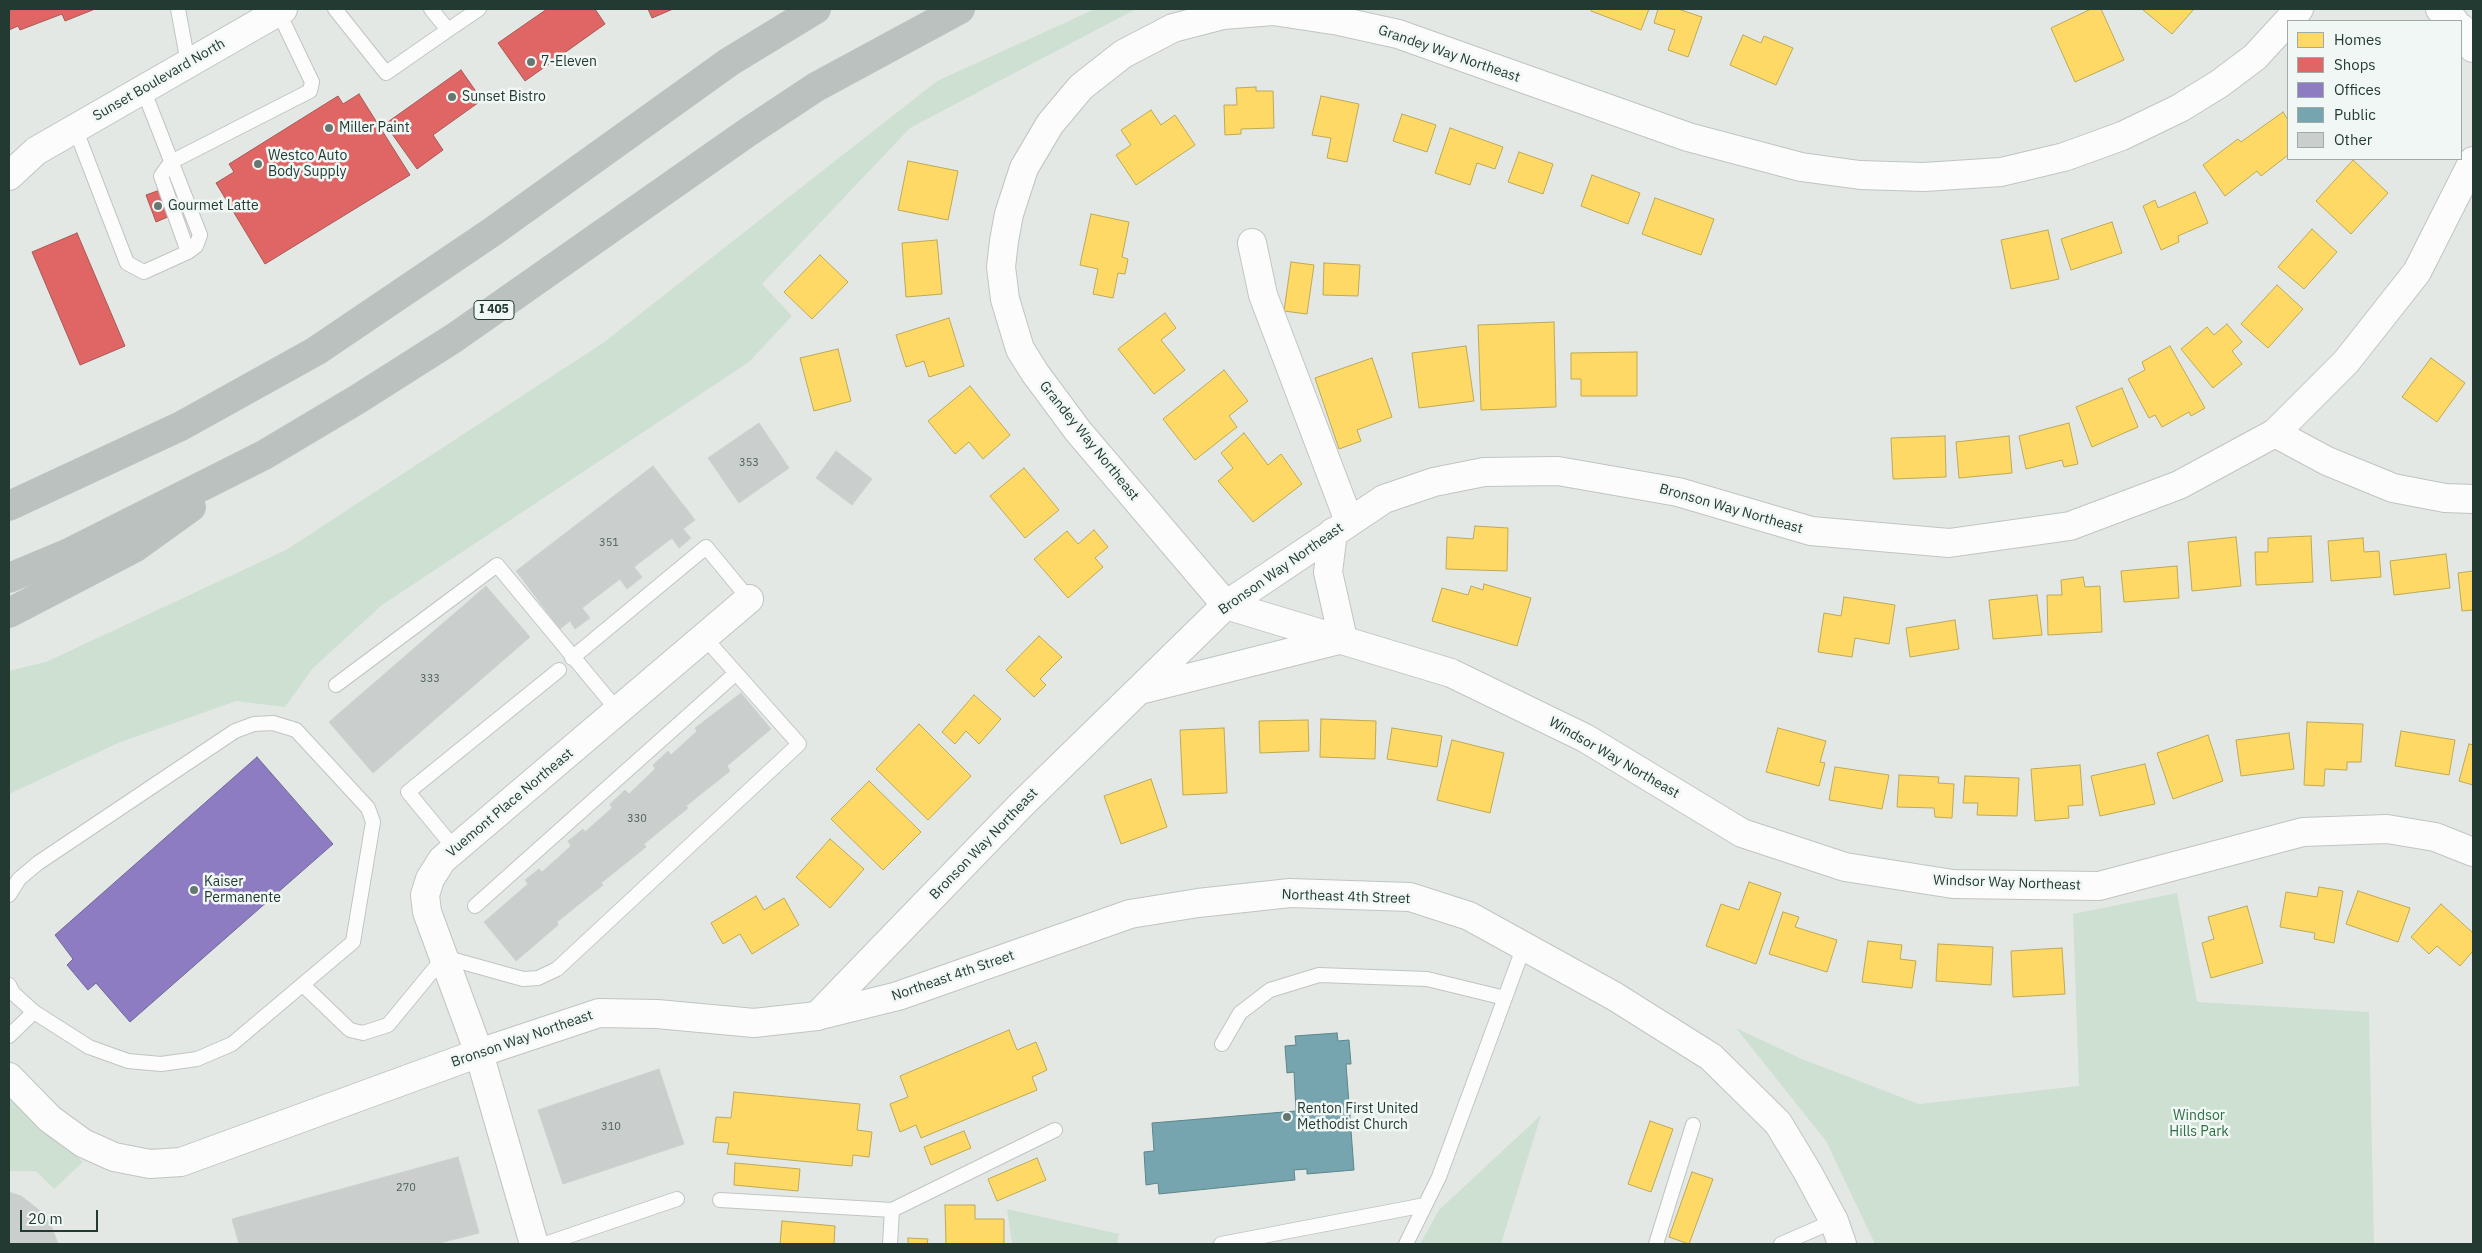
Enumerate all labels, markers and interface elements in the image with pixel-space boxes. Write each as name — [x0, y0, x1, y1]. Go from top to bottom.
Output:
legend — [2287, 20, 2462, 160]
street label: Grandey Way Northeast — [1376, 22, 1522, 86]
text: Homes — [2334, 30, 2382, 49]
street label: Sunset Boulevard North — [90, 35, 228, 125]
place label: 7-Eleven — [541, 54, 597, 70]
text: Shops — [2334, 55, 2376, 74]
marker: 7-Eleven — [525, 56, 537, 68]
text: Offices — [2334, 80, 2381, 99]
place label: Sunset Bistro — [462, 89, 546, 105]
marker: Sunset Bistro — [446, 91, 458, 103]
text: Public — [2334, 105, 2376, 124]
place label: Miller Paint — [339, 120, 410, 136]
marker: Miller Paint — [323, 122, 335, 134]
text: Other — [2334, 130, 2372, 149]
place label: Westco Auto Body Supply — [268, 148, 347, 180]
marker: Westco Auto Body Supply — [252, 158, 264, 170]
place label: Gourmet Latte — [168, 198, 259, 214]
marker: Gourmet Latte — [152, 200, 164, 212]
road number: I 405 — [474, 300, 514, 320]
street label: Grandey Way Northeast — [1036, 378, 1142, 504]
house number: 353 — [739, 456, 759, 470]
street label: Bronson Way Northeast — [1657, 480, 1805, 538]
street label: Bronson Way Northeast — [1215, 520, 1347, 618]
house number: 351 — [599, 536, 619, 550]
house number: 333 — [420, 672, 440, 686]
street label: Windsor Way Northeast — [1546, 714, 1682, 802]
street label: Vuemont Place Northeast — [443, 745, 577, 861]
street label: Bronson Way Northeast — [926, 785, 1042, 903]
house number: 330 — [627, 812, 647, 826]
street label: Windsor Way Northeast — [1933, 872, 2081, 894]
place label: Kaiser Permanente — [204, 874, 281, 906]
marker: Kaiser Permanente — [188, 884, 200, 896]
street label: Northeast 4th Street — [1281, 886, 1411, 908]
street label: Northeast 4th Street — [889, 947, 1017, 1005]
street label: Bronson Way Northeast — [449, 1007, 595, 1071]
place label: Renton First United Methodist Church — [1297, 1101, 1418, 1134]
park label: Windsor Hills Park — [2169, 1108, 2229, 1140]
marker: Renton First United Methodist Church — [1281, 1111, 1293, 1123]
house number: 310 — [601, 1120, 621, 1134]
house number: 270 — [396, 1181, 416, 1195]
scale bar — [22, 1200, 100, 1232]
text: 20 m — [28, 1209, 63, 1228]

